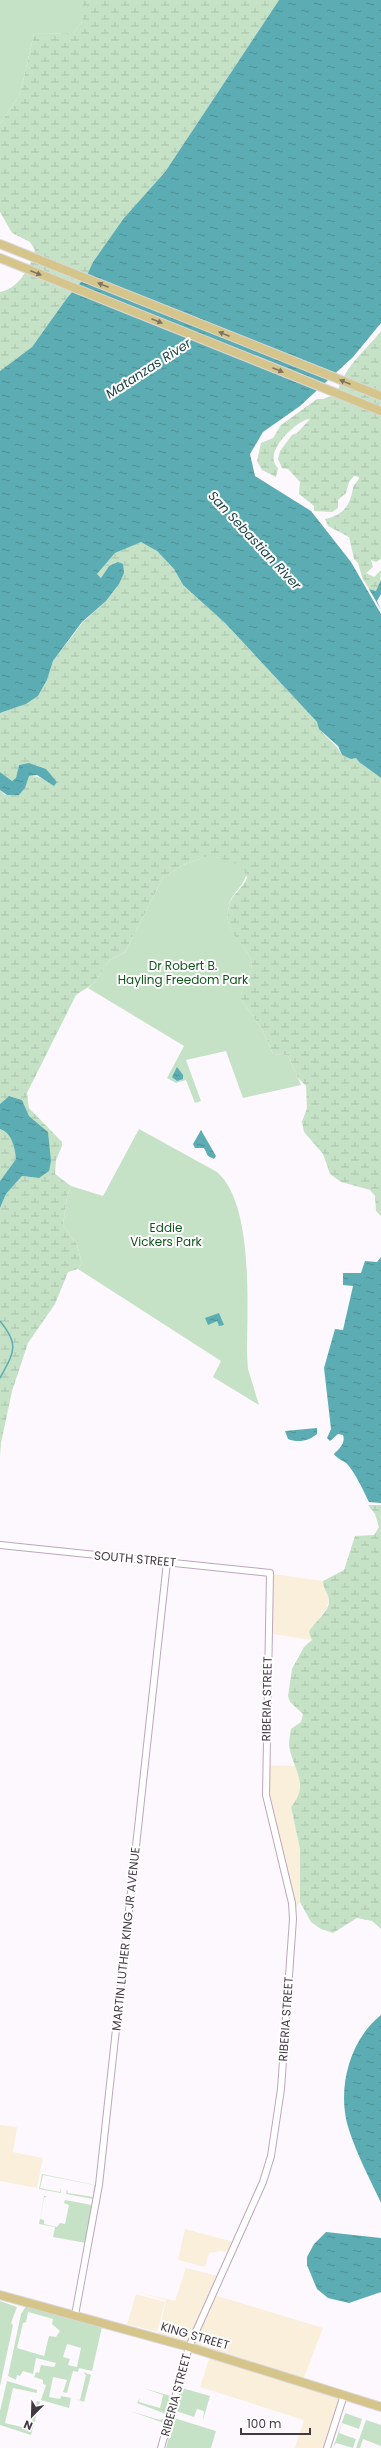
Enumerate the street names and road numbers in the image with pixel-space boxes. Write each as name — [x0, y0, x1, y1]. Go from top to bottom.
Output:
street label: SOUTH STREET — [93, 1546, 177, 1571]
street label: RIBERIA STREET — [257, 1656, 276, 1742]
street label: MARTIN LUTHER KING JR AVENUE — [107, 1846, 144, 2032]
street label: RIBERIA STREET — [274, 1976, 297, 2062]
street label: KING STREET — [159, 2318, 232, 2354]
street label: RIBERIA STREET — [156, 2351, 195, 2438]

